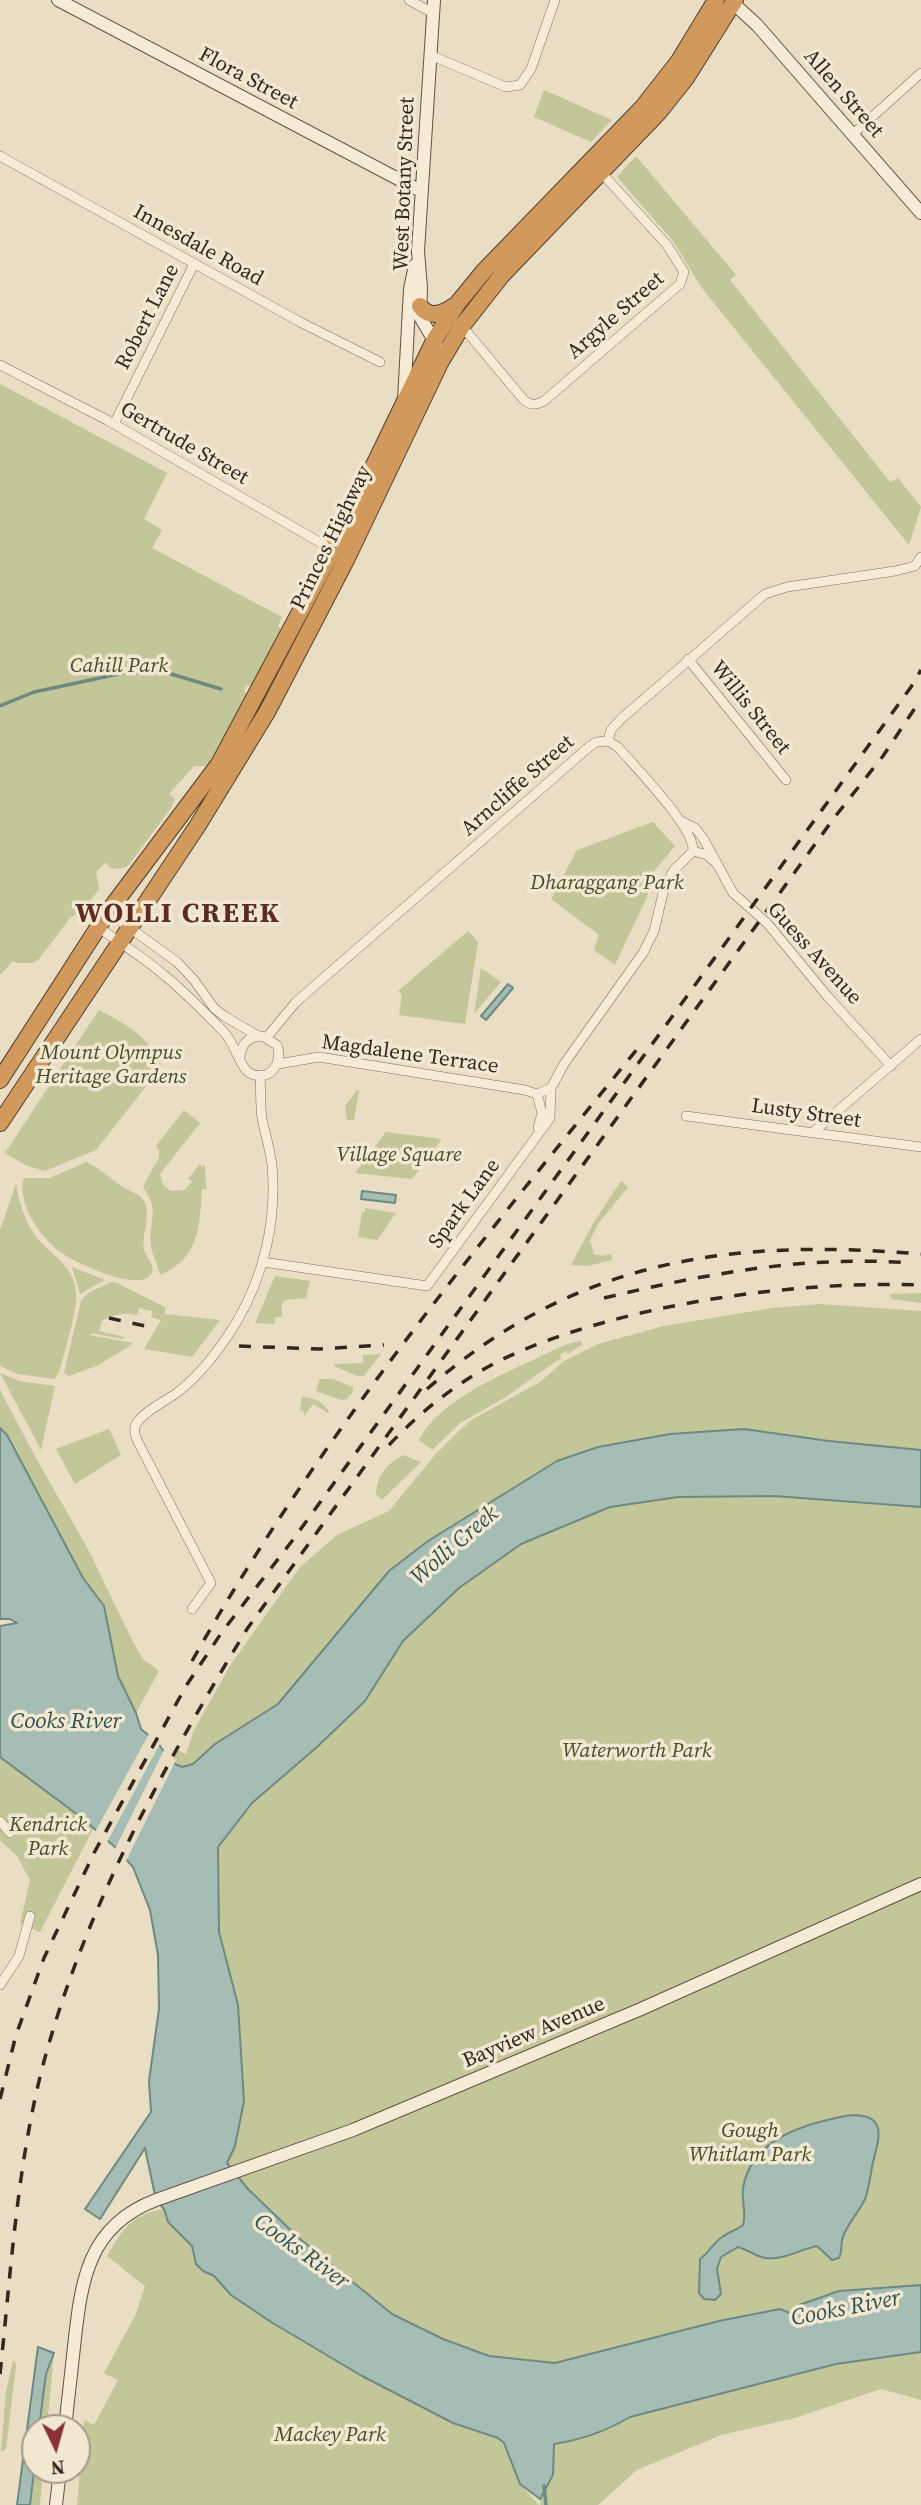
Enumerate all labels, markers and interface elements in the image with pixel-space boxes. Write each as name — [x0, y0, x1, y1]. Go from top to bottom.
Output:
street label: Flora Street — [194, 42, 302, 116]
street label: Allen Street — [798, 45, 888, 143]
street label: West Botany Street — [389, 97, 421, 271]
street label: Innesdale Road — [129, 200, 267, 292]
street label: Robert Lane — [111, 260, 185, 374]
street label: Argyle Street — [562, 267, 670, 365]
street label: Gertrude Street — [115, 397, 253, 491]
street label: Princes Highway — [286, 462, 378, 614]
park label: Cahill Park — [70, 654, 168, 680]
street label: Willis Street — [705, 656, 795, 760]
street label: Arncliffe Street — [456, 730, 580, 842]
park label: Dharaggang Park — [530, 871, 684, 897]
district label: WOLLI CREEK — [76, 898, 280, 932]
street label: Guess Avenue — [761, 898, 867, 1010]
street label: Magdalene Terrace — [320, 1030, 500, 1080]
park label: Mount Olympus Heritage Gardens — [36, 1041, 186, 1091]
street label: Lusty Street — [750, 1094, 862, 1134]
park label: Village Square — [336, 1143, 462, 1169]
street label: Spark Lane — [424, 1154, 506, 1254]
water label: Wolli Creek — [406, 1500, 504, 1592]
water label: Cooks River — [11, 1708, 121, 1736]
park label: Waterworth Park — [562, 1739, 712, 1765]
park label: Kendrick Park — [9, 1813, 87, 1863]
street label: Bayview Avenue — [459, 1992, 609, 2074]
park label: Gough Whitlam Park — [689, 2119, 811, 2169]
water label: Cooks River — [248, 2208, 354, 2296]
water label: Cooks River — [789, 2285, 903, 2333]
north arrow — [21, 2414, 91, 2484]
park label: Mackey Park — [274, 2423, 386, 2449]
text: N — [50, 2454, 66, 2481]

